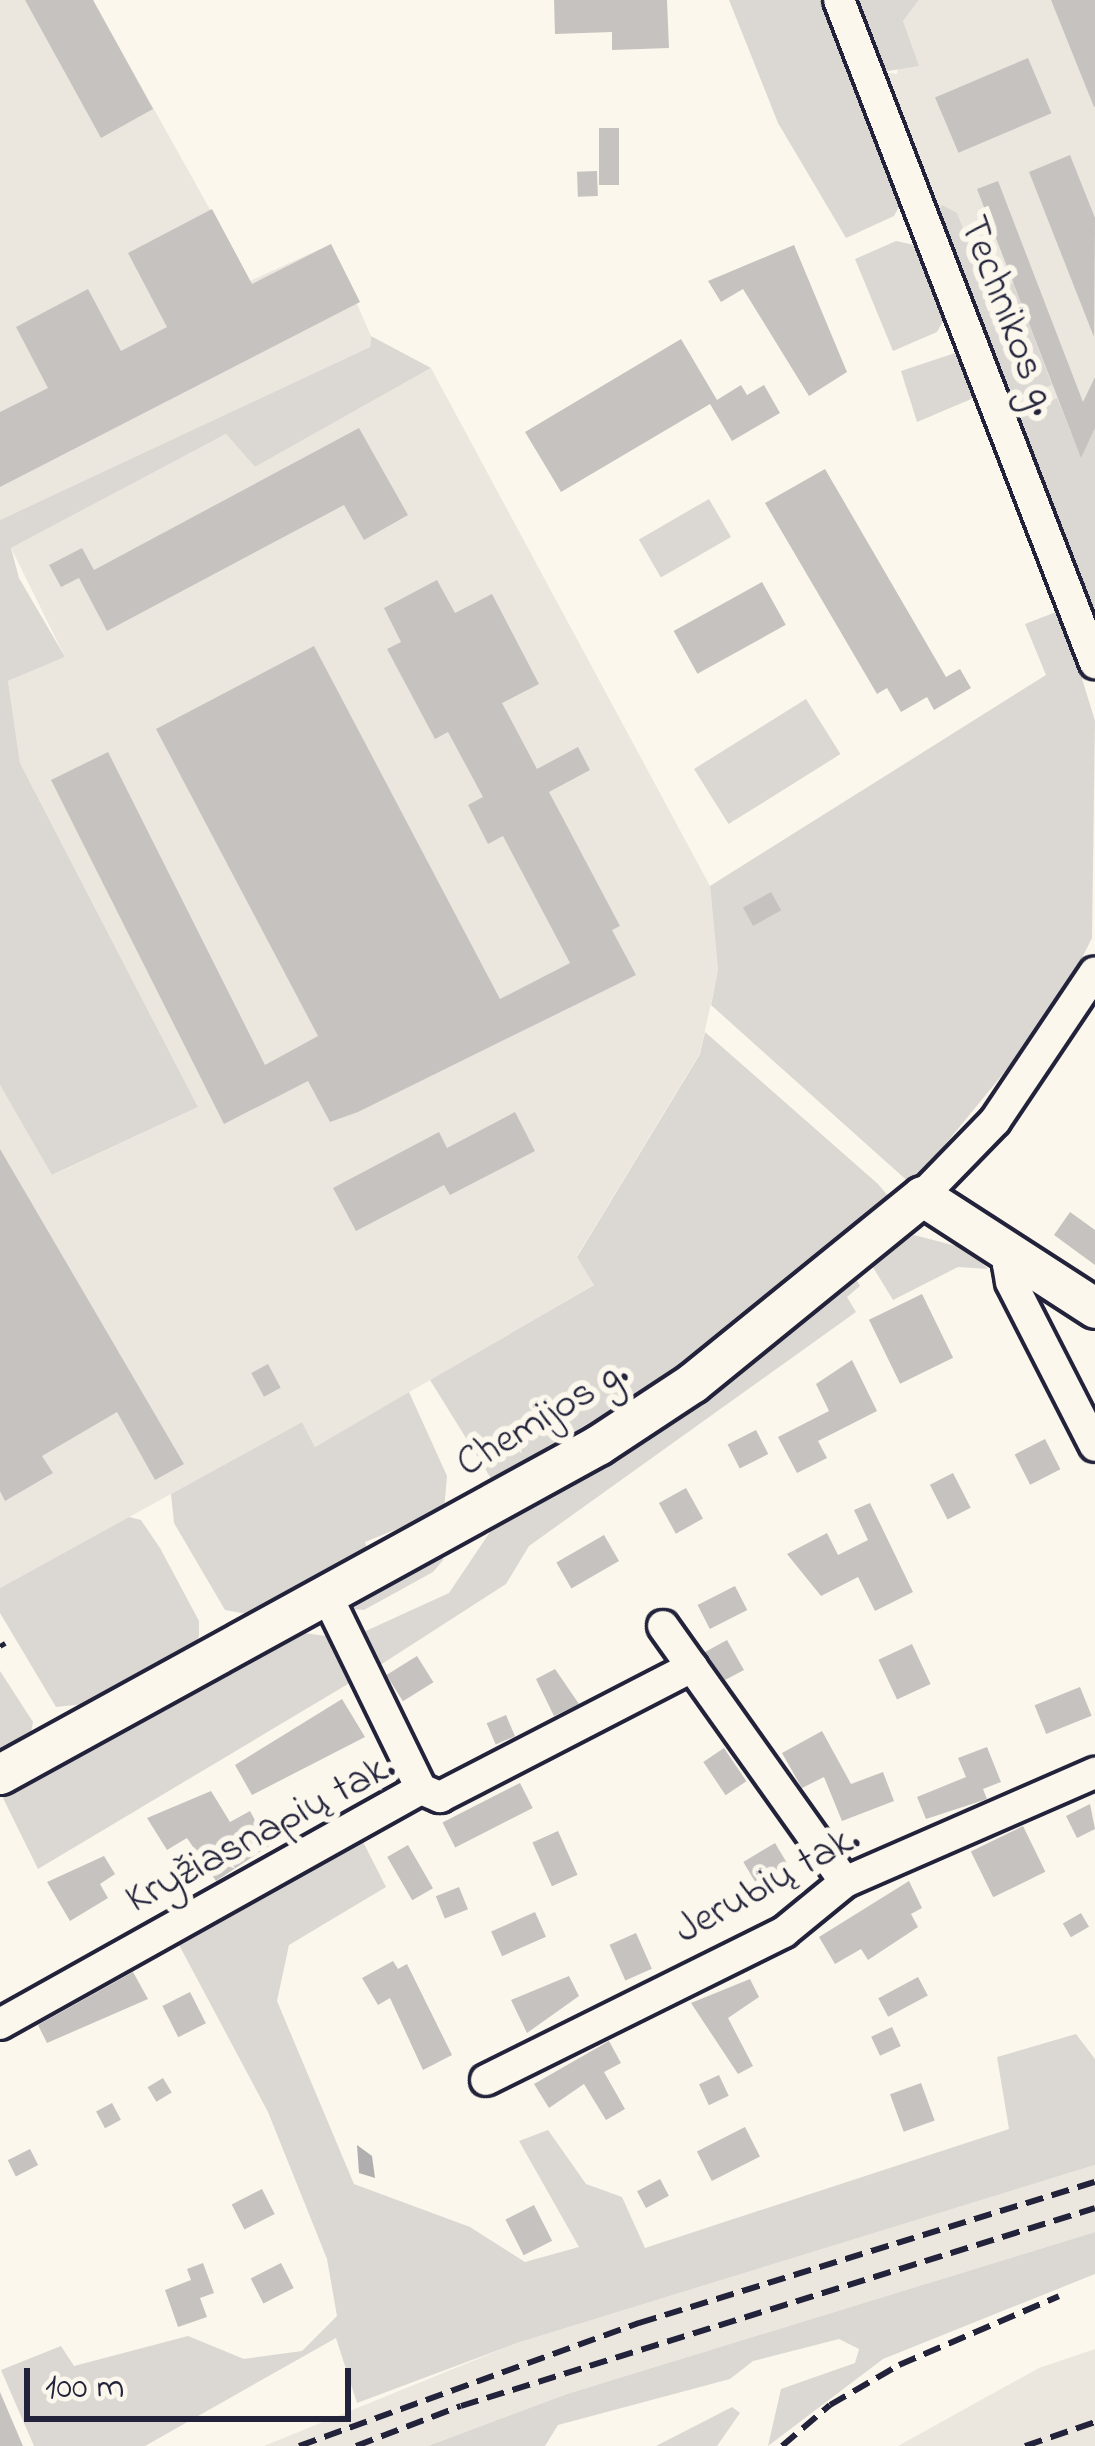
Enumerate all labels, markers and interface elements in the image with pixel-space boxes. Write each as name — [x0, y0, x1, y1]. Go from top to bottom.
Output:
street label: Technikos g. — [946, 209, 1068, 423]
street label: Chemijos g. — [448, 1348, 638, 1490]
street label: Kryžiasnapių tak. — [118, 1742, 404, 1926]
street label: Jerubių tak. — [667, 1813, 869, 1957]
scale bar — [30, 2344, 357, 2418]
text: 100 m — [45, 2362, 125, 2415]

